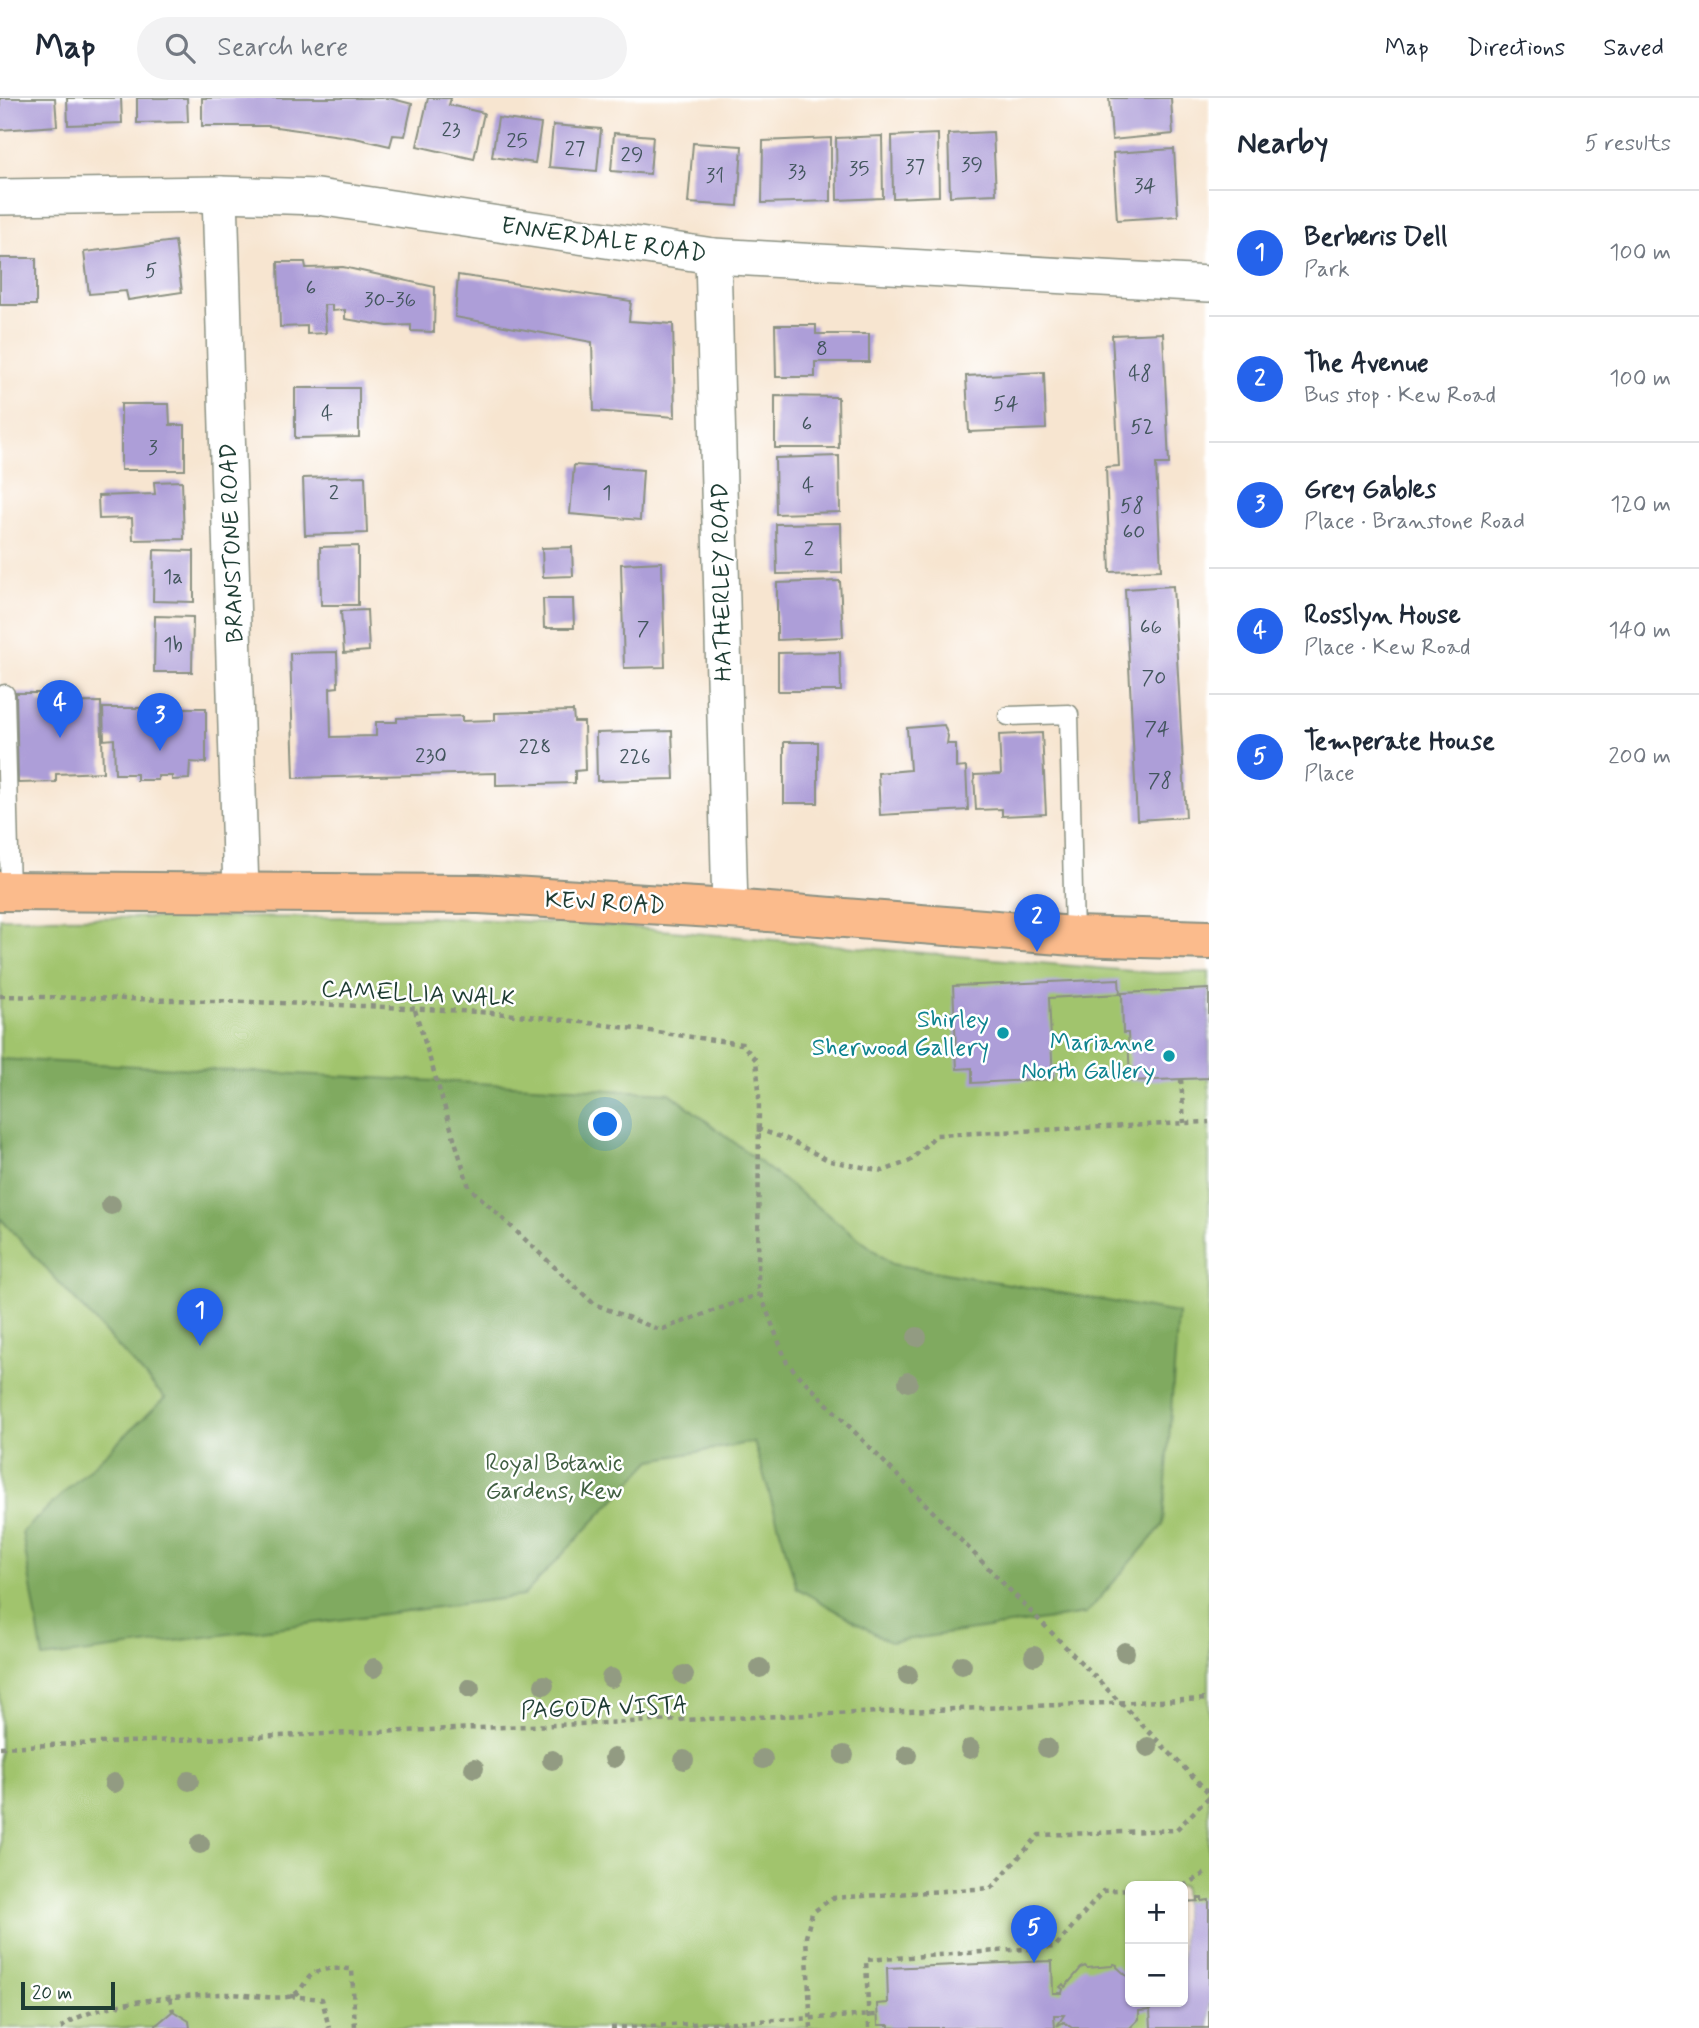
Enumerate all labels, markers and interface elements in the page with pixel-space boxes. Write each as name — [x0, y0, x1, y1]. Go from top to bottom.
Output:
search box — [137, 17, 627, 80]
text: Map — [35, 26, 95, 70]
icon: search — [161, 29, 199, 67]
text: Search here — [217, 31, 348, 65]
text: Map — [1385, 33, 1429, 64]
text: Directions — [1467, 33, 1565, 64]
text: Saved — [1603, 33, 1664, 64]
house number: 23 — [441, 116, 461, 144]
text: Nearby — [1237, 124, 1328, 163]
house number: 25 — [506, 127, 528, 155]
text: 5 results — [1585, 129, 1671, 159]
house number: 27 — [565, 135, 585, 163]
house number: 29 — [621, 141, 643, 169]
house number: 39 — [961, 151, 983, 179]
house number: 37 — [905, 153, 925, 181]
house number: 35 — [849, 155, 869, 183]
house number: 33 — [788, 158, 806, 186]
house number: 31 — [706, 162, 724, 190]
house number: 34 — [1134, 172, 1156, 200]
street label: ENNERDALE ROAD — [499, 211, 709, 270]
text: Berberis Dell — [1304, 221, 1447, 255]
text: 1 — [1255, 238, 1265, 268]
text: 100 m — [1609, 238, 1671, 268]
text: Park — [1304, 255, 1350, 285]
house number: 5 — [145, 257, 157, 285]
house number: 6 — [306, 274, 316, 302]
house number: 30-36 — [364, 286, 416, 314]
house number: 8 — [816, 335, 828, 363]
text: The Avenue — [1304, 347, 1429, 381]
house number: 48 — [1128, 360, 1152, 388]
text: 2 — [1254, 364, 1266, 394]
text: 100 m — [1609, 364, 1671, 394]
text: Bus stop · Kew Road — [1304, 381, 1496, 411]
house number: 54 — [993, 390, 1019, 418]
house number: 4 — [321, 400, 333, 428]
house number: 6 — [802, 410, 812, 438]
house number: 52 — [1130, 413, 1154, 441]
house number: 3 — [148, 434, 158, 462]
street label: BRANSTONE ROAD — [214, 442, 251, 644]
house number: 4 — [802, 472, 814, 500]
text: Grey Gables — [1304, 473, 1436, 507]
house number: 2 — [329, 479, 339, 507]
house number: 1 — [602, 479, 612, 507]
street label: HATHERLEY ROAD — [705, 482, 740, 682]
text: 3 — [1255, 490, 1265, 520]
text: 120 m — [1610, 490, 1671, 520]
house number: 58 — [1120, 492, 1144, 520]
text: Place · Branstone Road — [1304, 507, 1525, 537]
house number: 60 — [1123, 518, 1145, 546]
house number: 2 — [804, 535, 814, 563]
house number: 1a — [163, 563, 183, 591]
text: Rosslyn House — [1304, 599, 1461, 633]
house number: 66 — [1140, 613, 1162, 641]
house number: 7 — [637, 615, 650, 643]
text: 4 — [1253, 616, 1267, 646]
text: 140 m — [1608, 616, 1671, 646]
house number: 1b — [163, 631, 183, 659]
text: Place · Kew Road — [1304, 633, 1471, 663]
house number: 70 — [1142, 664, 1166, 692]
pin: 4 — [37, 680, 83, 738]
pin: 3 — [137, 693, 183, 751]
house number: 74 — [1144, 715, 1170, 743]
text: Temperate House — [1304, 725, 1495, 759]
house number: 228 — [519, 733, 551, 761]
house number: 230 — [415, 742, 447, 770]
text: 5 — [1253, 742, 1267, 772]
text: 200 m — [1608, 742, 1671, 772]
house number: 226 — [619, 743, 651, 771]
text: Place — [1304, 759, 1355, 789]
house number: 78 — [1148, 767, 1172, 795]
street label: KEW ROAD — [544, 885, 666, 922]
pin: 2 — [1014, 894, 1060, 952]
street label: CAMELLIA WALK — [320, 974, 516, 1015]
place label: Shirley Sherwood Gallery — [812, 1005, 989, 1064]
marker: Shirley Sherwood Gallery — [995, 1025, 1011, 1041]
place label: Marianne North Gallery — [1021, 1028, 1155, 1087]
marker: Marianne North Gallery — [1161, 1048, 1177, 1064]
your location — [588, 1107, 622, 1141]
pin: 1 — [177, 1288, 223, 1346]
park label: Royal Botanic Gardens, Kew — [485, 1448, 623, 1507]
street label: PAGODA VISTA — [520, 1690, 688, 1727]
map controls — [1125, 1881, 1188, 2007]
button: + — [1125, 1881, 1188, 1944]
pin: 5 — [1011, 1905, 1057, 1963]
button: − — [1125, 1944, 1188, 2007]
scale bar — [21, 1979, 116, 2011]
text: 20 m — [32, 1981, 72, 2006]

